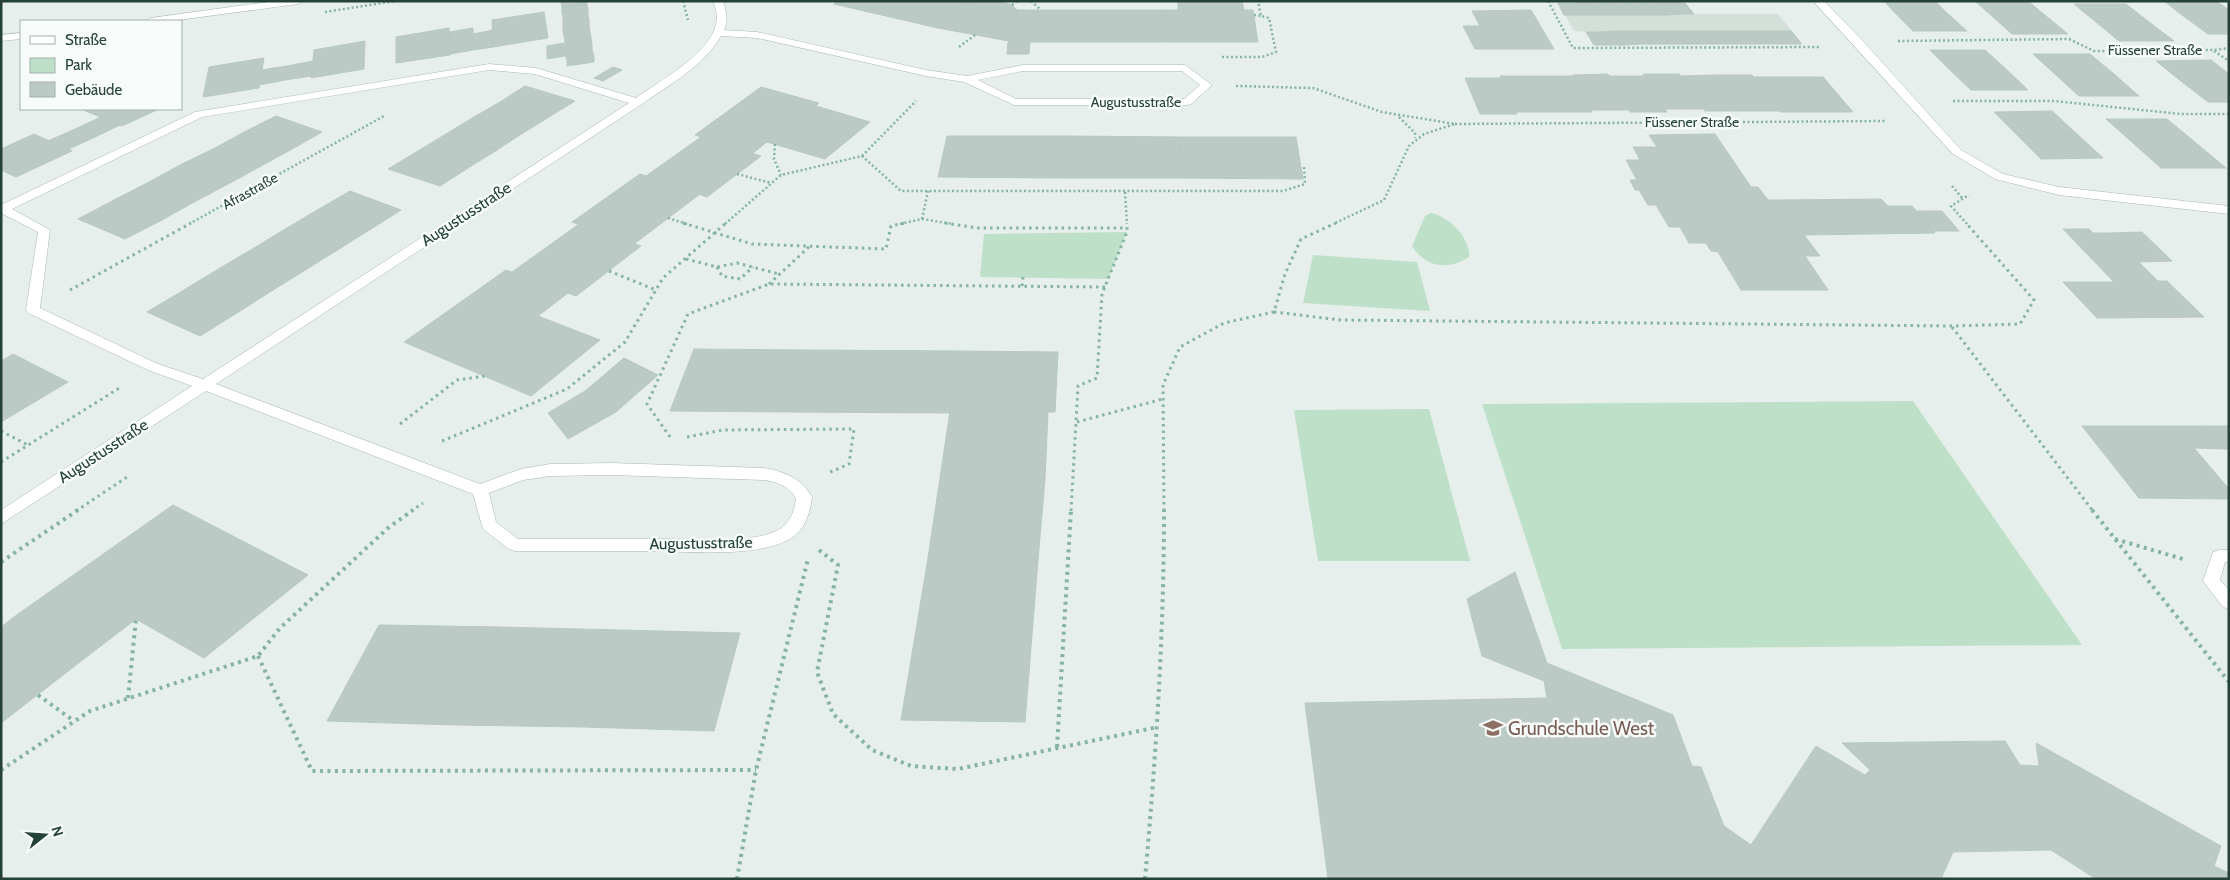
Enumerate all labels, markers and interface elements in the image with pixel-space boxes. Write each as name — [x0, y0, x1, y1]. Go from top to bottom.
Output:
legend — [20, 20, 182, 110]
text: Straße — [65, 31, 107, 49]
street label: Füssener Straße — [2108, 41, 2202, 59]
text: Park — [65, 56, 92, 74]
text: Gebäude — [65, 81, 122, 99]
street label: Augustusstraße — [1091, 93, 1181, 111]
street label: Füssener Straße — [1645, 113, 1739, 131]
street label: Afrastraße — [219, 168, 281, 214]
street label: Augustusstraße — [417, 178, 515, 250]
street label: Augustusstraße — [54, 415, 152, 487]
street label: Augustusstraße — [649, 533, 753, 553]
school or university icon: Grundschule West — [1482, 717, 1504, 739]
place label: Grundschule West — [1508, 717, 1655, 740]
north arrow — [20, 810, 70, 860]
text: N — [47, 824, 67, 839]

